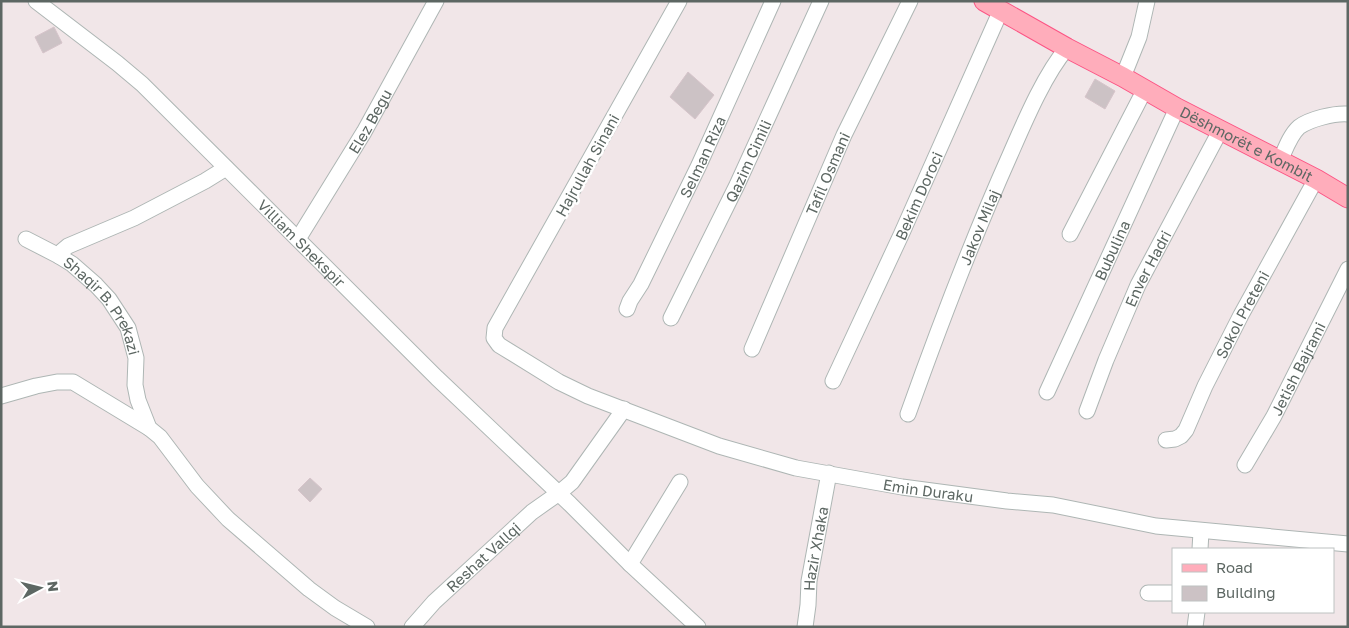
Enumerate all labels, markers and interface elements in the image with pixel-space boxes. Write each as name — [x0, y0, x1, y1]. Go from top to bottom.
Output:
street label: Elez Begu — [344, 86, 395, 156]
street label: Dëshmorët e Kombit — [1177, 102, 1316, 185]
street label: Hajrullah Sinani — [551, 111, 623, 219]
street label: Selman Riza — [675, 113, 729, 201]
street label: Qazim Cimili — [721, 117, 775, 205]
street label: Tafil Osmani — [802, 129, 853, 218]
street label: Bekim Doroci — [891, 149, 946, 243]
street label: Jakov Milaj — [956, 187, 1003, 268]
street label: Villiam Shekspir — [254, 196, 349, 291]
street label: Bubulina — [1090, 217, 1133, 283]
street label: Enver Hadri — [1121, 227, 1175, 309]
street label: Shaqir B. Prekazi — [61, 252, 144, 357]
street label: Sokol Preteni — [1212, 268, 1273, 361]
street label: Jetish Bajrami — [1267, 319, 1329, 418]
street label: Emin Duraku — [882, 475, 974, 505]
street label: Hazir Xhaka — [800, 505, 832, 591]
street label: Reshat Vallqi — [442, 518, 524, 595]
legend — [1172, 548, 1334, 613]
text: Road — [1216, 558, 1253, 576]
north arrow — [15, 563, 65, 613]
text: N — [44, 580, 62, 593]
text: Building — [1216, 583, 1276, 601]

